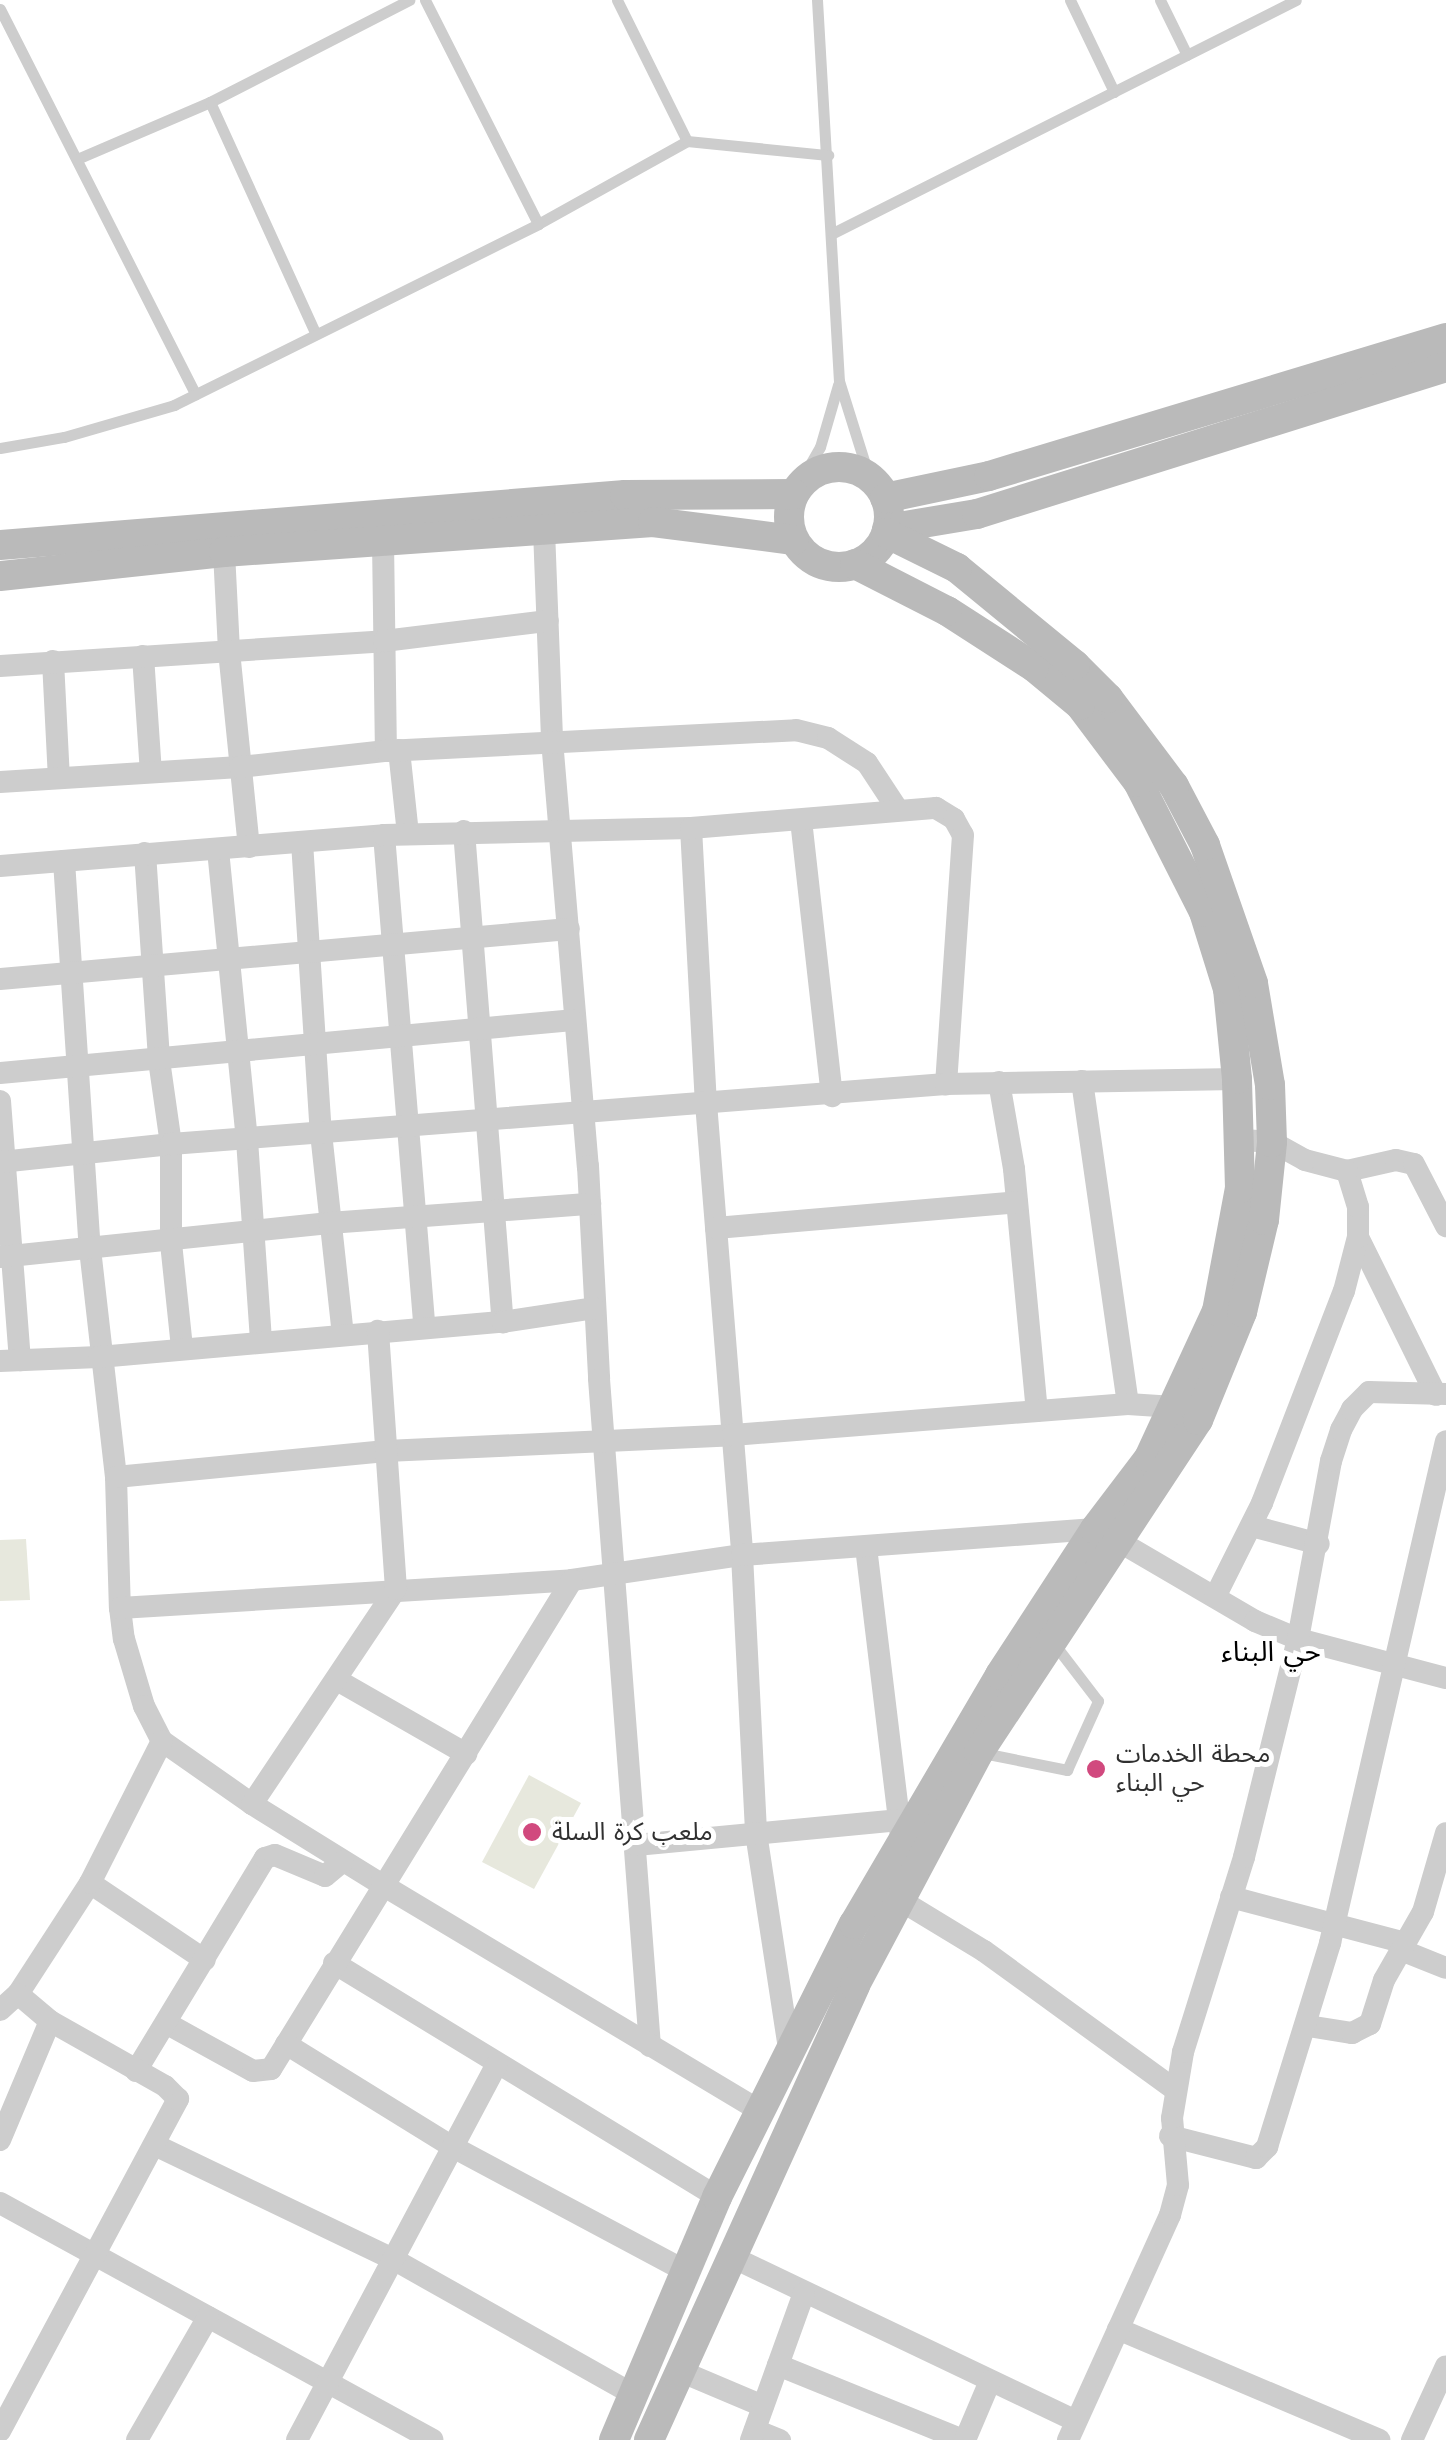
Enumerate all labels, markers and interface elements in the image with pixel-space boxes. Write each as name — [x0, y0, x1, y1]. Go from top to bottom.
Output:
district label: حي البناء — [1221, 1635, 1321, 1669]
place label: محطة الخدمات حي البناء — [1116, 1740, 1270, 1799]
marker: محطة الخدمات حي البناء — [1085, 1758, 1107, 1780]
place label: ملعب كرة السلة — [552, 1817, 713, 1847]
marker: ملعب كرة السلة — [521, 1821, 543, 1843]

